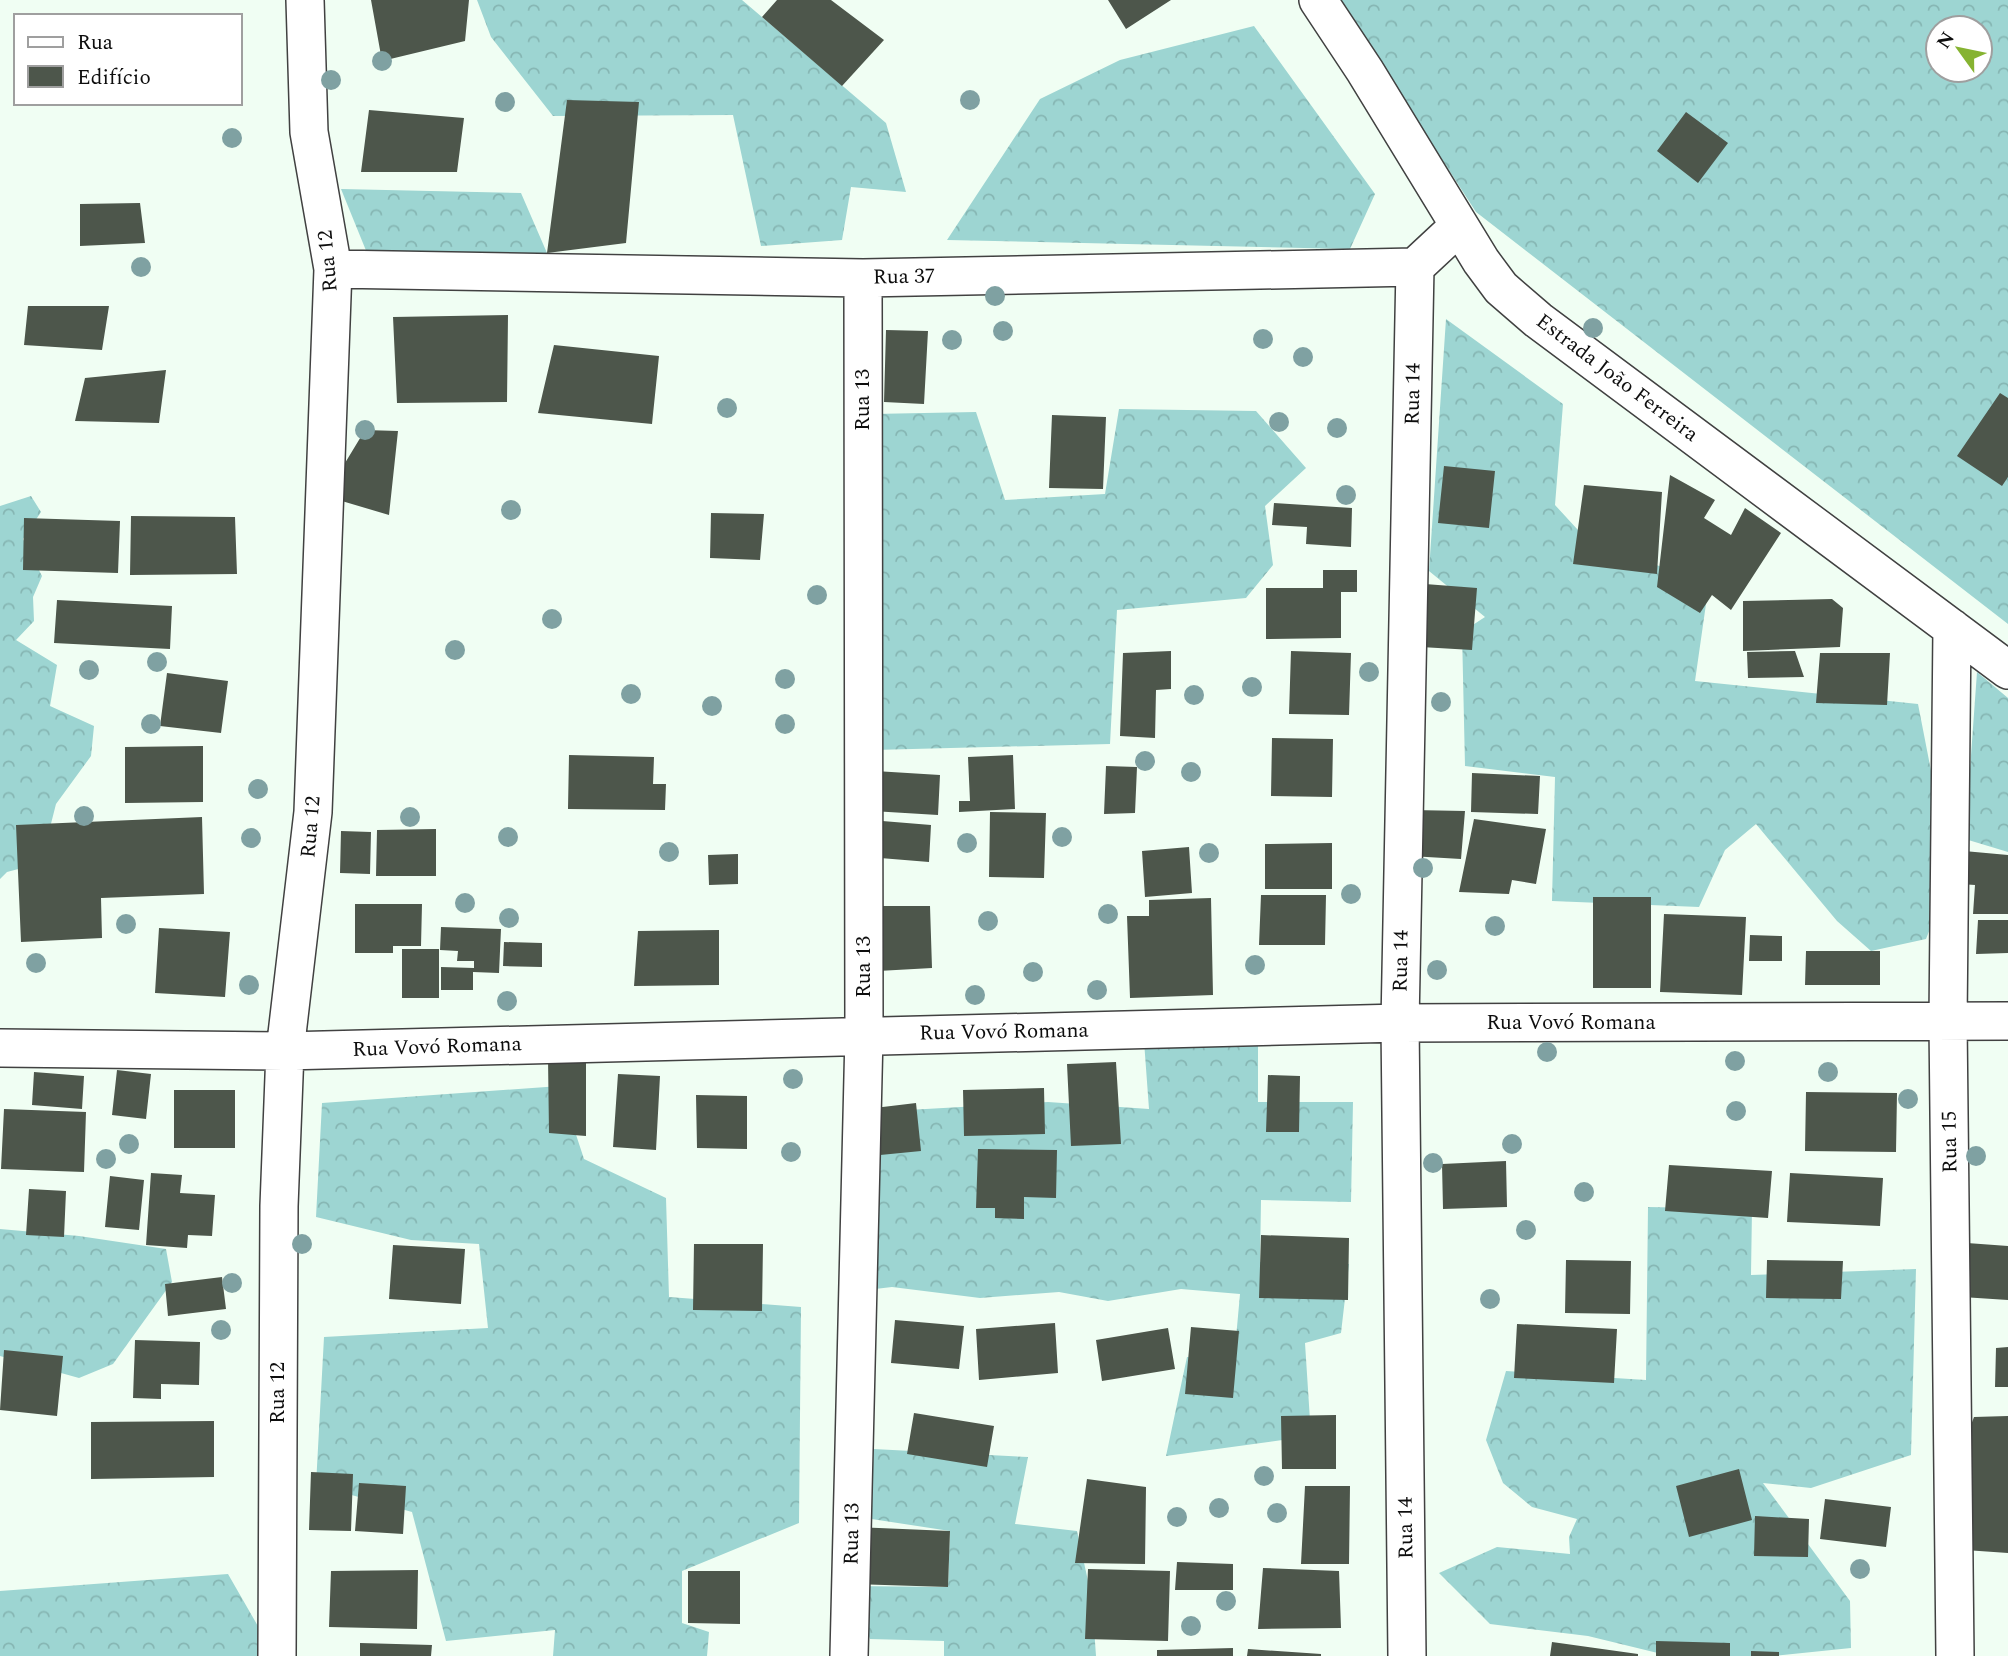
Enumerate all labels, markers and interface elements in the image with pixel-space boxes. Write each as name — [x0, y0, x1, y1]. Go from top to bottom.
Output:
legend — [14, 14, 242, 105]
north arrow — [1924, 14, 1994, 84]
text: N — [1930, 26, 1962, 55]
text: Rua — [77, 27, 114, 59]
text: Edifício — [77, 62, 151, 94]
street label: Rua 12 — [309, 229, 347, 293]
street label: Rua 37 — [873, 260, 935, 294]
street label: Estrada João Ferreira — [1529, 306, 1706, 450]
street label: Rua 14 — [1396, 362, 1430, 425]
street label: Rua 13 — [847, 368, 879, 431]
street label: Rua 12 — [292, 795, 330, 859]
street label: Rua 14 — [1384, 929, 1418, 992]
street label: Rua 13 — [848, 935, 880, 998]
street label: Rua Vovó Romana — [1486, 1007, 1656, 1039]
street label: Rua Vovó Romana — [919, 1015, 1090, 1049]
street label: Rua Vovó Romana — [352, 1028, 523, 1066]
street label: Rua 15 — [1933, 1111, 1967, 1173]
street label: Rua 12 — [262, 1362, 294, 1424]
street label: Rua 14 — [1389, 1496, 1423, 1559]
street label: Rua 13 — [835, 1502, 869, 1565]

